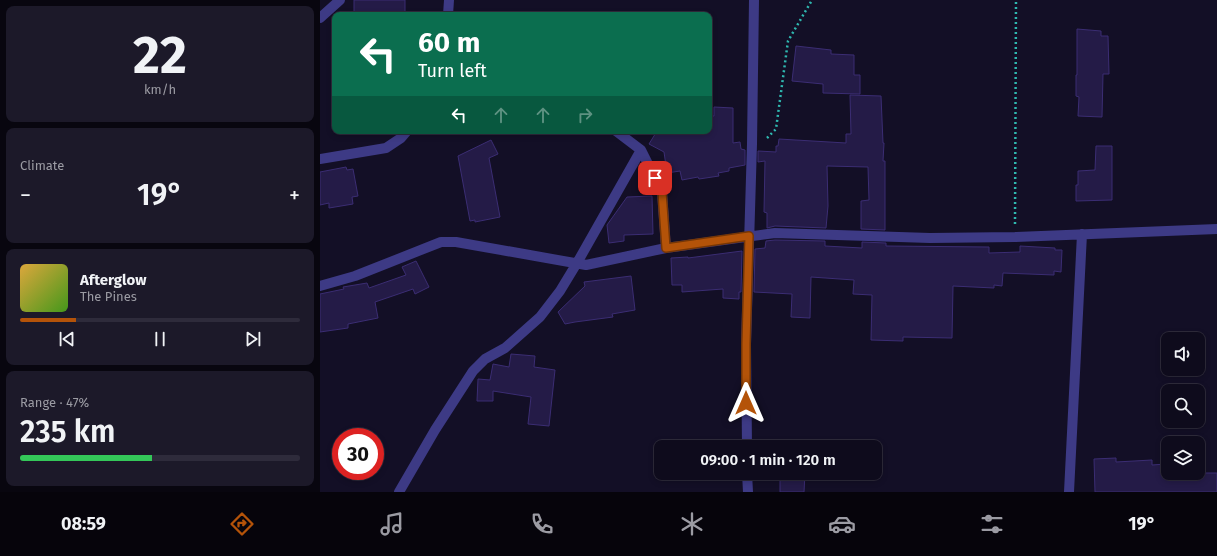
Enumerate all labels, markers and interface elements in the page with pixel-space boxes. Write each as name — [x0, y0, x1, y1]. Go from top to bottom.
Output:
text: 22 — [133, 24, 187, 87]
text: 60 m — [418, 26, 480, 59]
icon: left — [352, 28, 404, 80]
text: Turn left — [418, 60, 487, 82]
text: km/h — [144, 82, 176, 97]
icon: left — [448, 104, 470, 126]
icon: ahead — [490, 104, 512, 126]
icon: ahead — [532, 104, 554, 126]
icon: right — [574, 104, 596, 126]
text: Climate — [20, 158, 64, 173]
pin — [638, 161, 672, 195]
icon: arrive — [644, 167, 666, 189]
text: 19° — [137, 177, 183, 213]
text: − — [20, 182, 31, 209]
text: + — [289, 182, 300, 209]
text: Afterglow — [80, 271, 146, 289]
text: The Pines — [80, 289, 137, 304]
icon: previous — [56, 328, 78, 350]
icon: pause — [149, 328, 171, 350]
icon: next — [242, 328, 264, 350]
map controls — [1161, 332, 1205, 480]
button: sound — [1161, 332, 1205, 376]
position arrow — [725, 382, 767, 424]
button: search — [1161, 384, 1205, 428]
text: Range · 47% — [20, 395, 89, 410]
text: 235 km — [20, 414, 116, 450]
speed limit sign: 30 — [332, 428, 384, 480]
button: layers — [1161, 436, 1205, 480]
text: 09:00 · 1 min · 120 m — [700, 451, 836, 469]
icon: directions — [228, 510, 256, 538]
icon: music — [378, 510, 406, 538]
icon: phone — [528, 510, 556, 538]
icon: climate — [678, 510, 706, 538]
icon: car — [828, 510, 856, 538]
icon: filters — [978, 510, 1006, 538]
text: 08:59 — [61, 513, 106, 535]
text: 19° — [1128, 513, 1156, 535]

